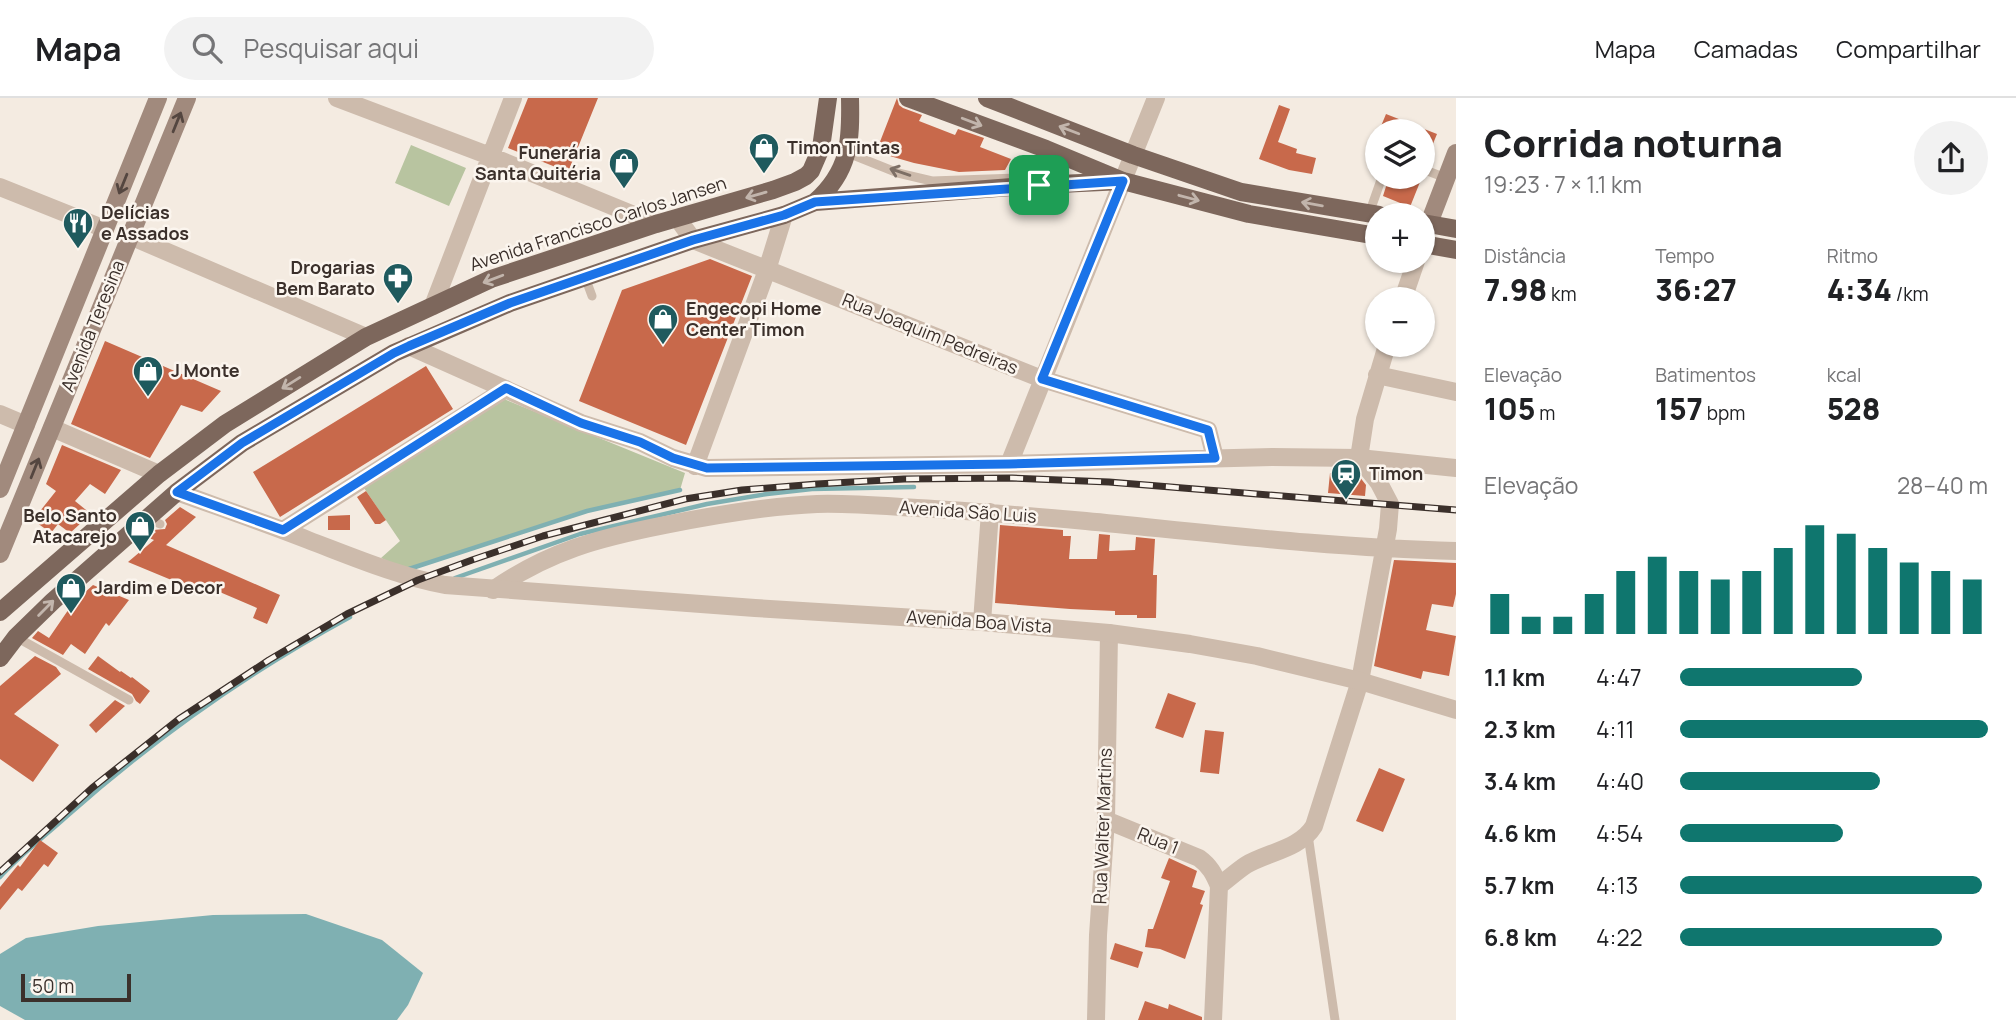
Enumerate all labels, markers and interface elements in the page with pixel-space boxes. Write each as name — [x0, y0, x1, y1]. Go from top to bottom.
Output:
search box — [164, 17, 654, 80]
text: Mapa — [35, 26, 122, 71]
icon: search — [188, 29, 226, 67]
text: Pesquisar aqui — [244, 30, 419, 66]
text: Mapa — [1595, 32, 1656, 65]
text: Camadas — [1694, 32, 1798, 65]
text: Compartilhar — [1836, 32, 1981, 65]
one-way arrow — [172, 111, 185, 133]
text: Corrida noturna — [1484, 116, 1783, 168]
one-way arrow — [960, 117, 982, 129]
map controls — [1365, 119, 1435, 357]
button: layers — [1365, 119, 1435, 189]
button: share — [1914, 121, 1988, 195]
one-way arrow — [1059, 123, 1081, 136]
shop icon: Timon Tintas — [747, 131, 781, 175]
place label: Timon Tintas — [787, 135, 900, 159]
place label: Funerária Santa Quitéria — [475, 140, 601, 185]
shop icon: Funerária Santa Quitéria — [607, 146, 641, 190]
pin — [1009, 155, 1069, 215]
one-way arrow — [889, 165, 911, 177]
icon: arrive — [1020, 166, 1058, 204]
text: 19:23 · 7 × 1.1 km — [1484, 168, 1642, 200]
street label: Avenida Francisco Carlos Jansen — [466, 170, 729, 276]
one-way arrow — [116, 173, 129, 194]
one-way arrow — [745, 190, 767, 203]
one-way arrow — [1178, 193, 1200, 206]
one-way arrow — [1301, 197, 1324, 210]
place label: Delícias e Assados — [101, 200, 189, 245]
button: + — [1365, 203, 1435, 273]
restaurant icon: Delícias e Assados — [61, 206, 95, 250]
text: Distância — [1484, 243, 1566, 269]
text: Tempo — [1655, 243, 1715, 269]
text: Ritmo — [1827, 243, 1878, 269]
place label: Drogarias Bem Barato — [276, 255, 375, 300]
street label: Avenida Teresina — [55, 256, 129, 395]
pharmacy icon: Drogarias Bem Barato — [381, 261, 415, 305]
text: 7.98 — [1484, 269, 1547, 310]
text: 36:27 — [1655, 269, 1737, 310]
text: 4:34 — [1827, 269, 1892, 310]
one-way arrow — [482, 274, 504, 287]
text: km — [1547, 281, 1577, 307]
text: /km — [1892, 281, 1929, 307]
street label: Rua Joaquim Pedreiras — [839, 287, 1022, 379]
button: − — [1365, 287, 1435, 357]
place label: Engecopi Home Center Timon — [686, 296, 822, 341]
shop icon: Engecopi Home Center Timon — [646, 302, 680, 346]
shop icon: J Monte — [131, 354, 165, 398]
place label: J Monte — [171, 358, 240, 382]
text: Elevação — [1484, 362, 1562, 388]
text: Batimentos — [1655, 362, 1756, 388]
text: kcal — [1827, 362, 1861, 388]
one-way arrow — [282, 376, 301, 391]
text: 105 — [1484, 388, 1536, 429]
text: 157 — [1655, 388, 1703, 429]
text: 528 — [1827, 388, 1880, 429]
text: m — [1536, 400, 1555, 426]
text: bpm — [1703, 400, 1745, 426]
station icon: Timon — [1329, 457, 1363, 501]
one-way arrow — [30, 458, 43, 480]
place label: Timon — [1369, 461, 1423, 485]
text: Elevação — [1484, 469, 1578, 501]
text: 28–40 m — [1897, 469, 1988, 501]
street label: Avenida São Luis — [899, 494, 1038, 528]
place label: Belo Santo Atacarejo — [23, 503, 117, 548]
shop icon: Belo Santo Atacarejo — [123, 509, 157, 553]
shop icon: Jardim e Decor — [54, 571, 88, 615]
place label: Jardim e Decor — [94, 575, 223, 599]
one-way arrow — [37, 599, 54, 616]
street label: Avenida Boa Vista — [906, 604, 1052, 638]
text: 1.1 km — [1484, 661, 1545, 693]
text: 4:47 — [1596, 661, 1642, 693]
text: 2.3 km — [1484, 713, 1556, 745]
text: 4:11 — [1596, 713, 1634, 745]
street label: Rua Walter Martins — [1087, 747, 1117, 905]
text: 3.4 km — [1484, 765, 1556, 797]
text: 4:40 — [1596, 765, 1644, 797]
text: 4.6 km — [1484, 817, 1556, 849]
text: 4:54 — [1596, 817, 1643, 849]
street label: Rua 1 — [1134, 821, 1183, 859]
text: 5.7 km — [1484, 869, 1554, 901]
text: 4:13 — [1596, 869, 1638, 901]
text: 6.8 km — [1484, 921, 1557, 953]
text: 4:22 — [1596, 921, 1643, 953]
scale bar — [21, 971, 131, 1003]
text: 50 m — [32, 973, 74, 999]

